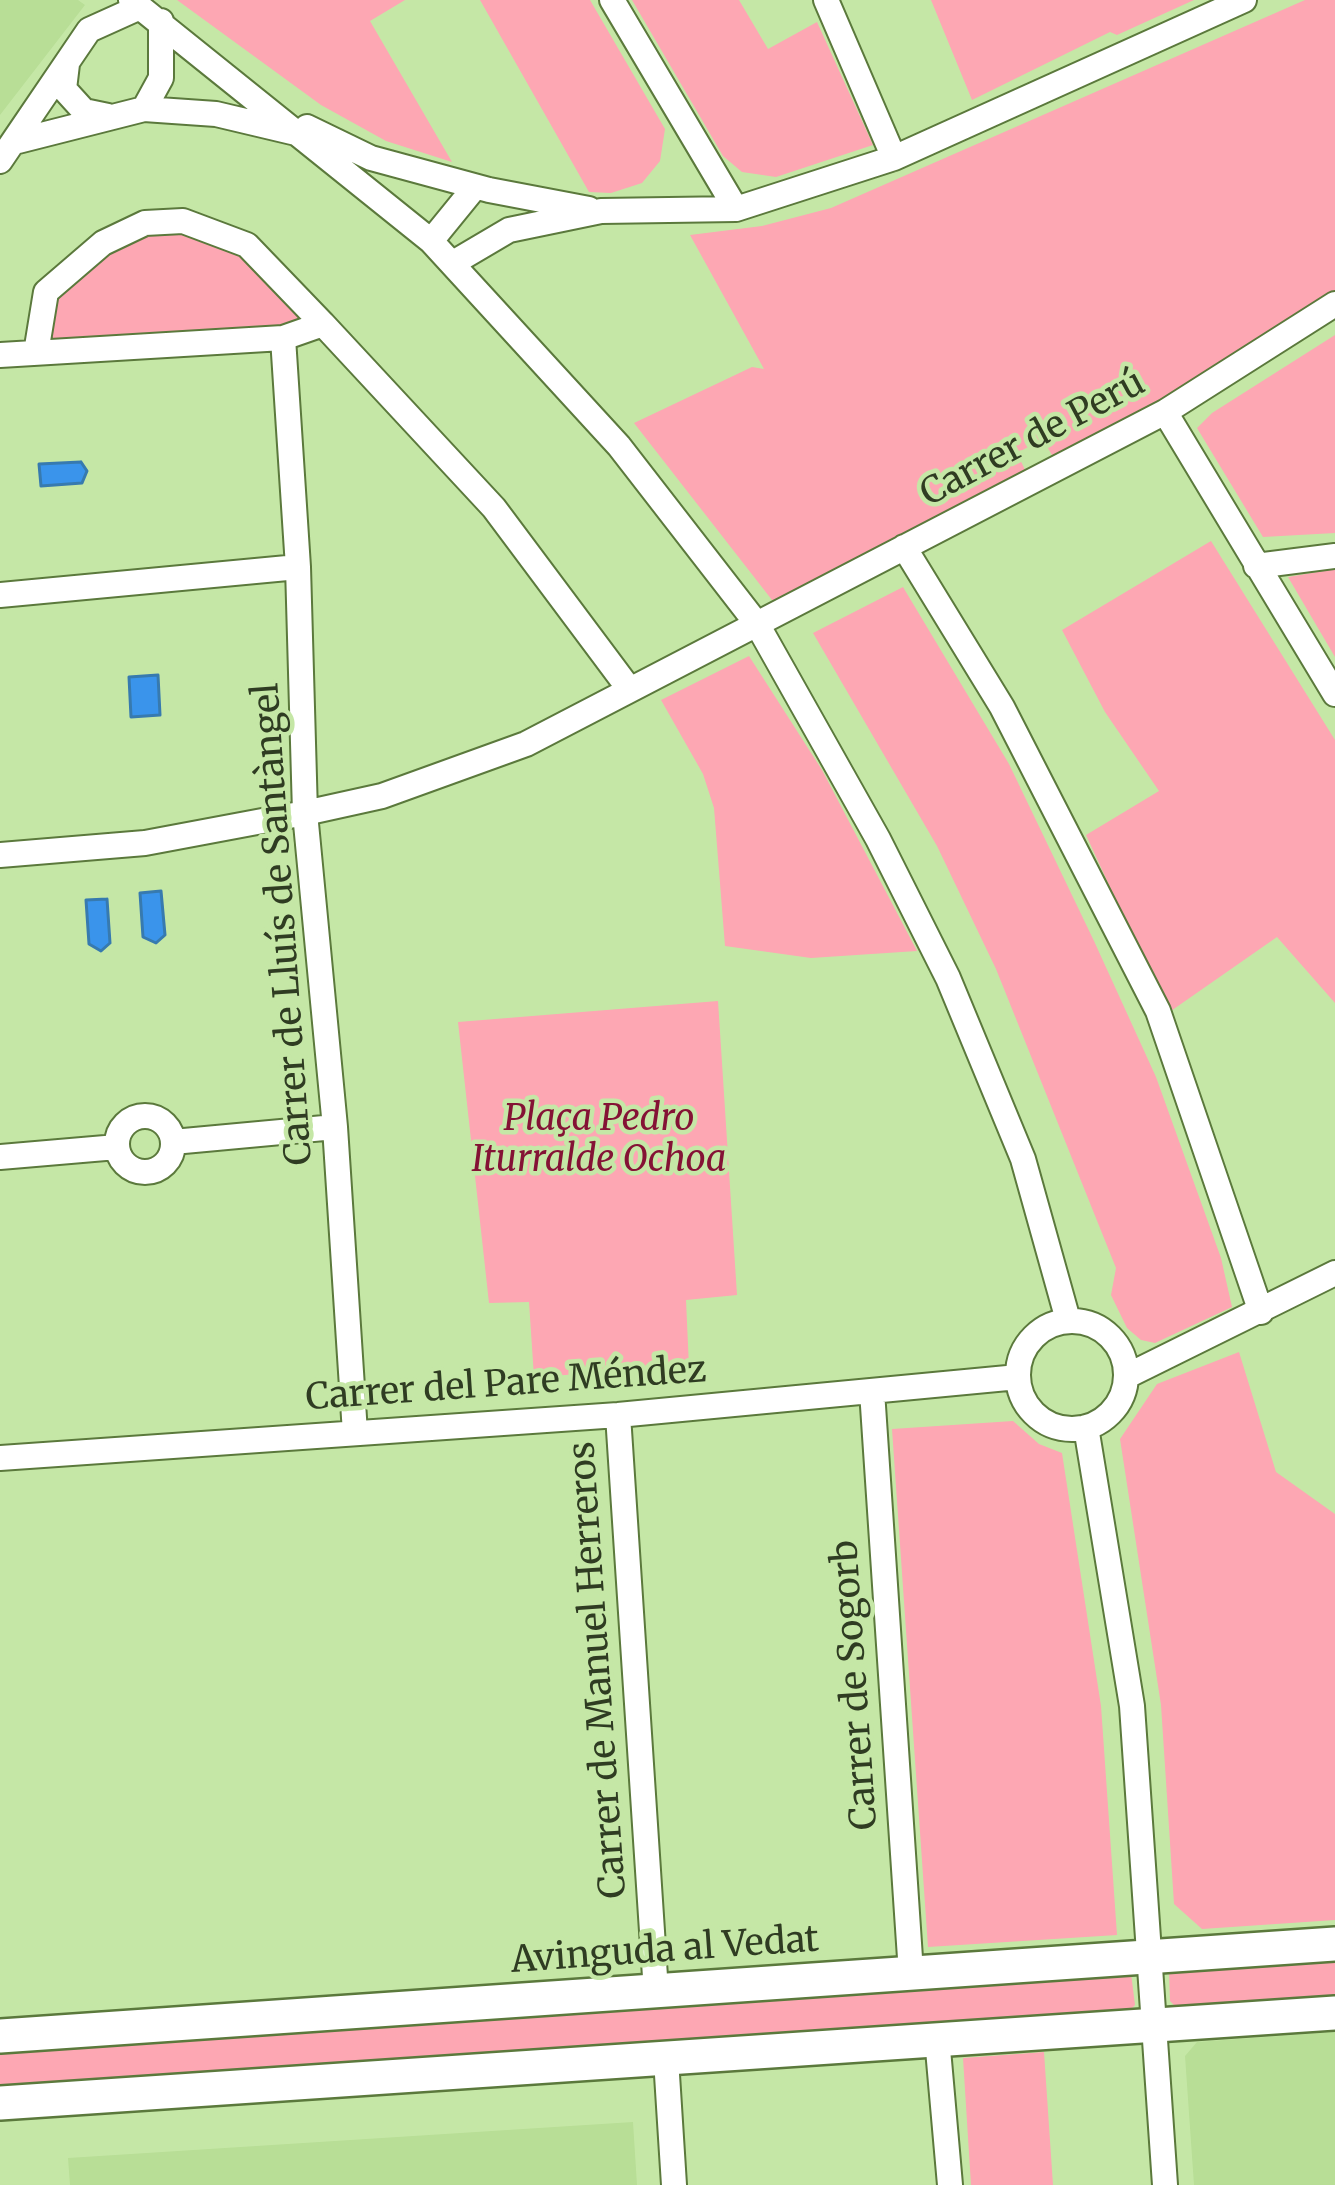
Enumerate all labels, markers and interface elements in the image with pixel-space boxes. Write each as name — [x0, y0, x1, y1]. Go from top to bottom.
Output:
street label: Carrer de Perú — [913, 362, 1153, 516]
street label: Carrer de Lluís de Santàngel — [246, 681, 322, 1167]
park label: Plaça Pedro Iturralde Ochoa — [472, 1098, 726, 1183]
street label: Carrer del Pare Méndez — [304, 1349, 708, 1421]
street label: Carrer de Manuel Herreros — [561, 1440, 637, 1900]
street label: Carrer de Sogorb — [824, 1539, 888, 1831]
street label: Avinguda al Vedat — [510, 1919, 820, 1983]

